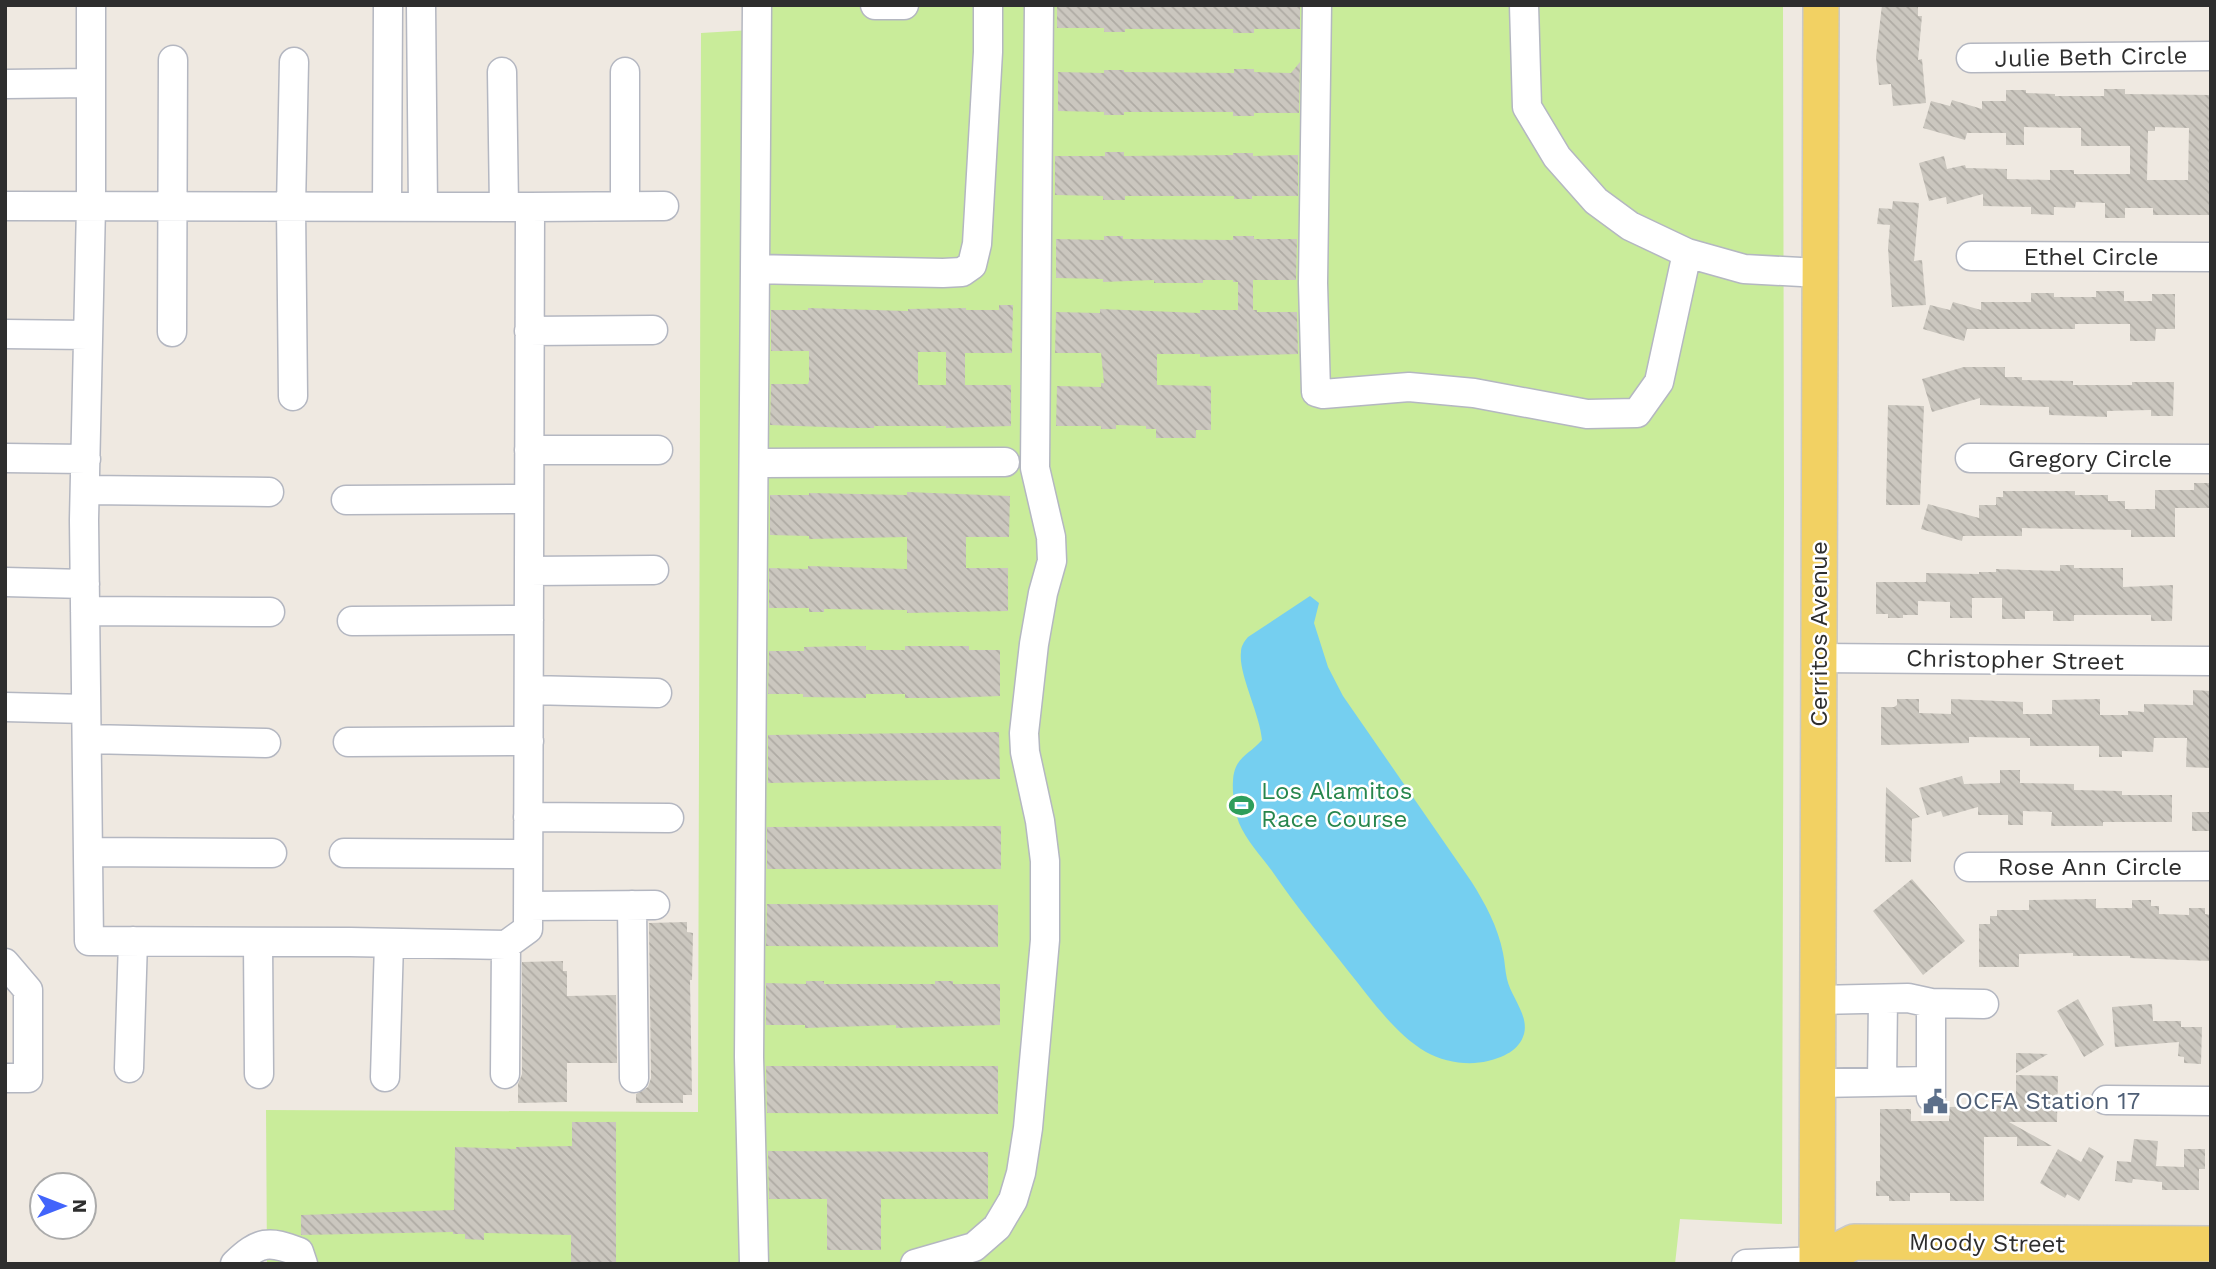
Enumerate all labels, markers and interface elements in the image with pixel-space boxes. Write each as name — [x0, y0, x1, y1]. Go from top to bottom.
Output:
street label: Julie Beth Circle — [1994, 41, 2188, 73]
street label: Ethel Circle — [2023, 243, 2159, 271]
street label: Gregory Circle — [2008, 445, 2172, 473]
street label: Cerritos Avenue — [1805, 541, 1833, 727]
street label: Christopher Street — [1906, 644, 2124, 676]
place label: Los Alamitos Race Course — [1261, 777, 1412, 833]
sports icon: Los Alamitos Race Course — [1227, 791, 1255, 819]
street label: Rose Ann Circle — [1998, 853, 2182, 881]
public building icon: OCFA Station 17 — [1921, 1087, 1949, 1115]
place label: OCFA Station 17 — [1955, 1087, 2140, 1115]
north arrow — [28, 1171, 98, 1241]
text: N — [68, 1199, 91, 1213]
street label: Moody Street — [1909, 1228, 2065, 1258]

